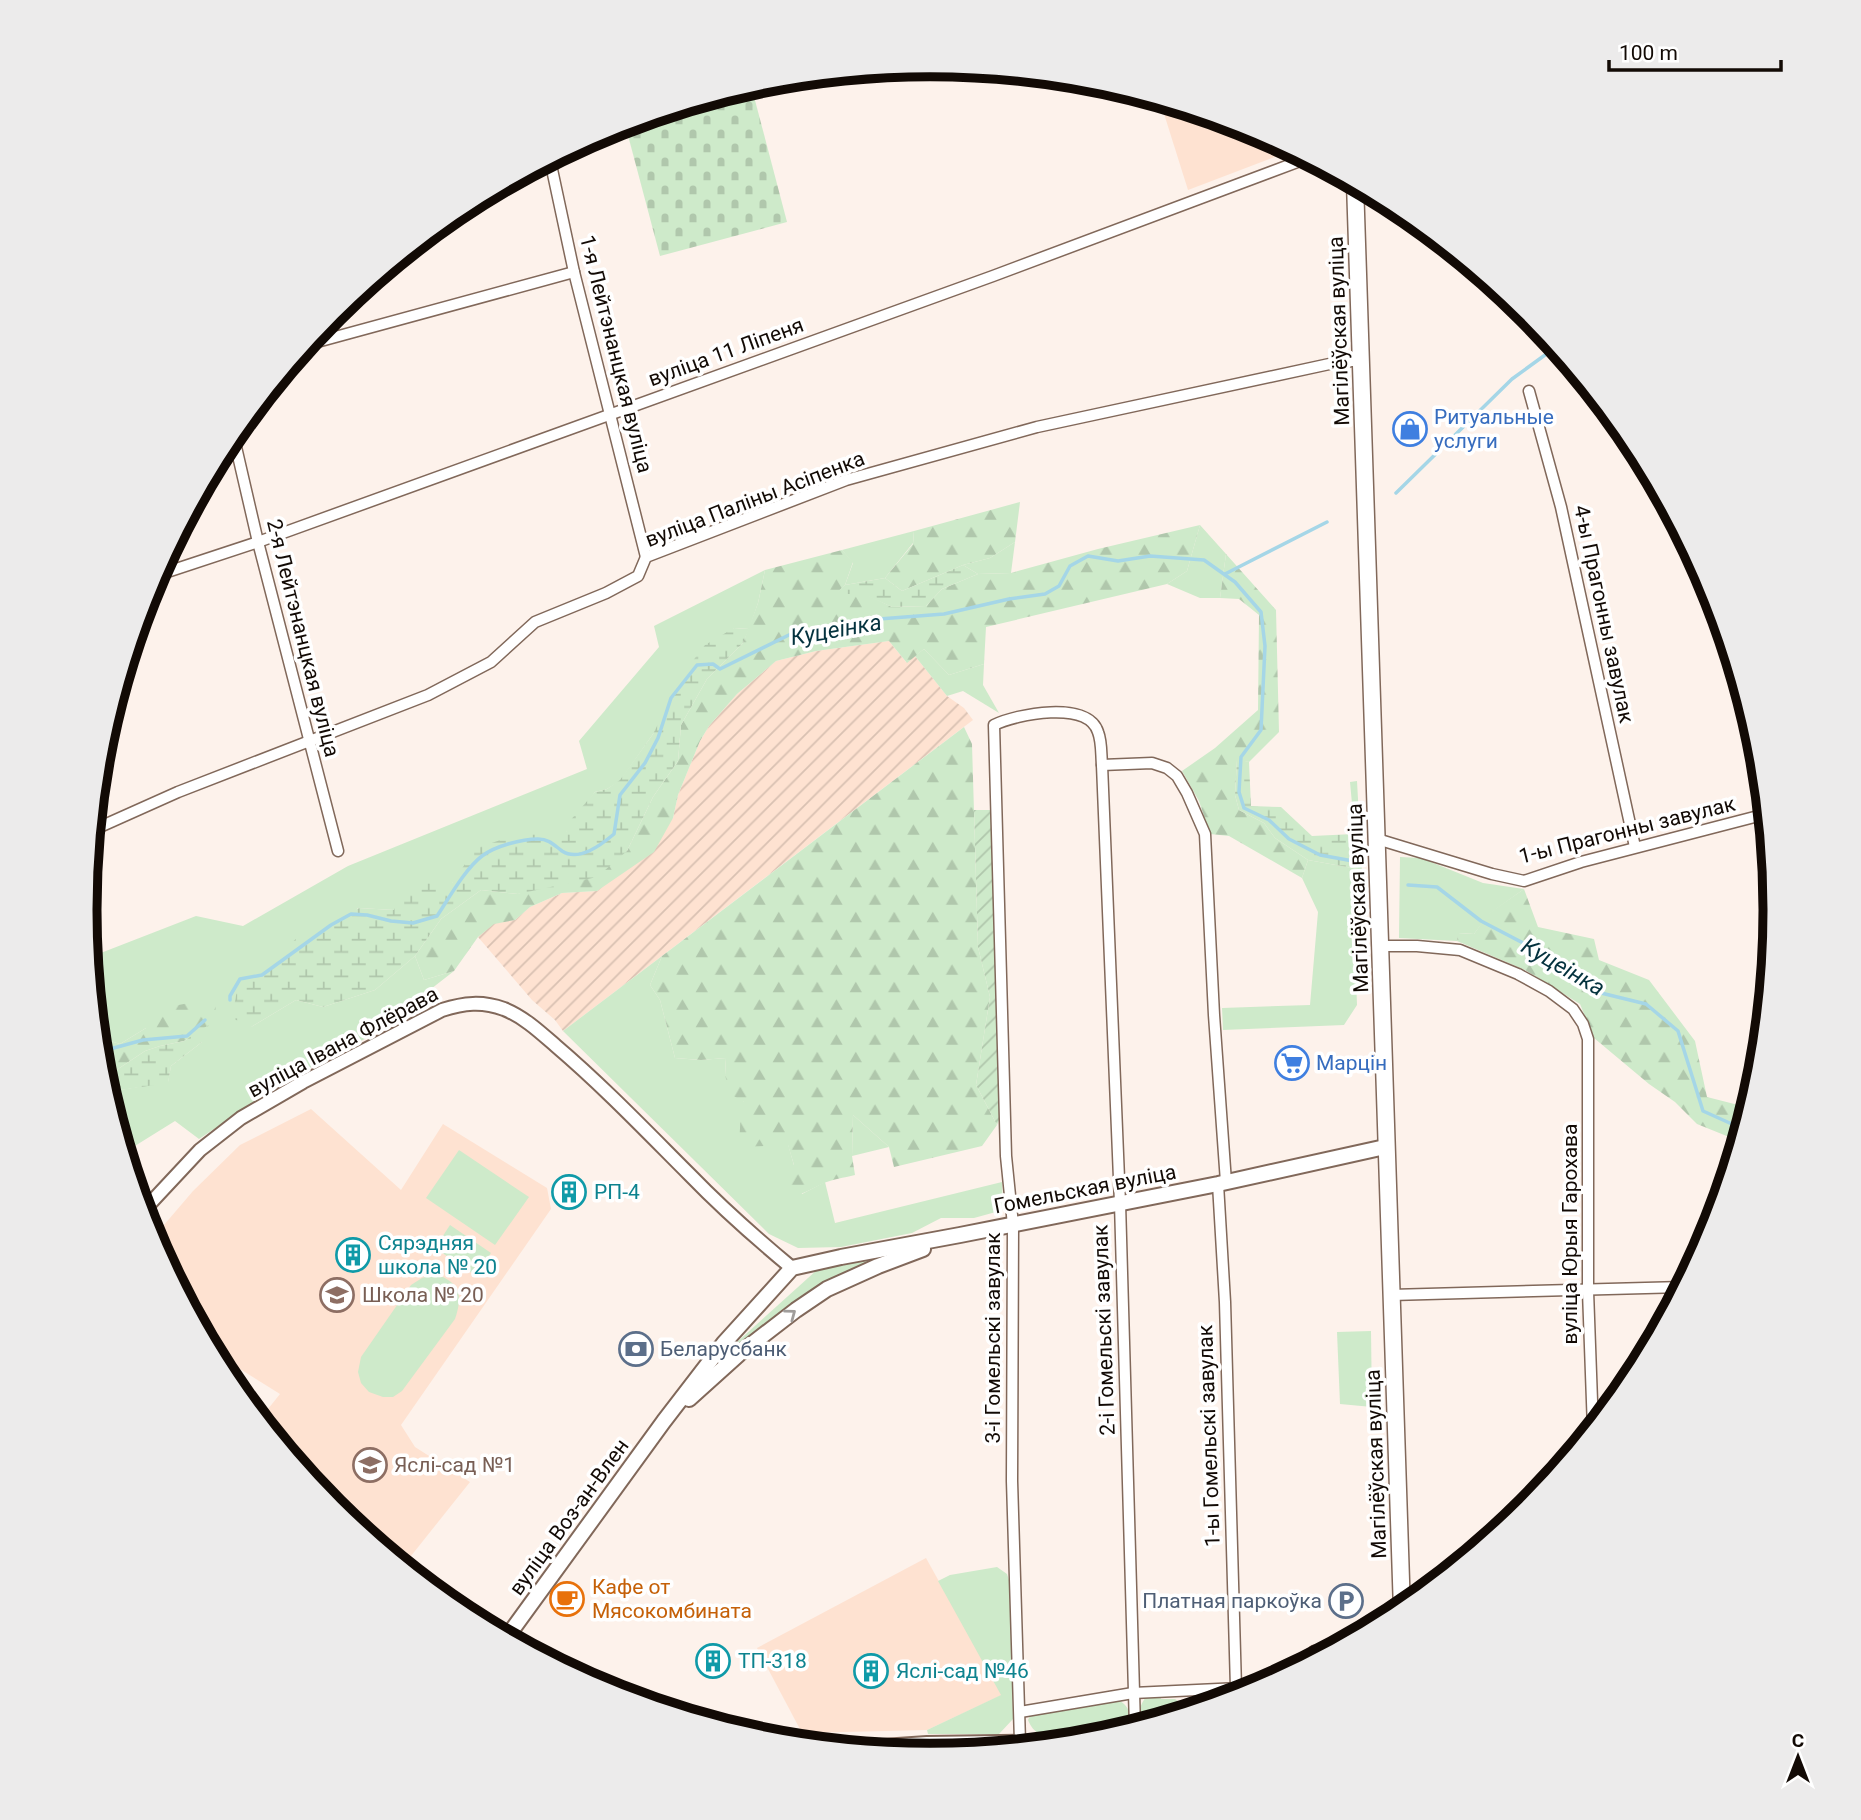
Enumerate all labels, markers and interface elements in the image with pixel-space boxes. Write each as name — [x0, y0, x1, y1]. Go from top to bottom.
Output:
scale bar — [1609, 28, 1780, 72]
text: 100 m — [1619, 41, 1678, 65]
street label: 1-я Лейтэнанцкая вуліца — [575, 233, 657, 475]
street label: Магілёўская вуліца — [1324, 236, 1354, 426]
street label: вуліца 11 Ліпеня — [645, 313, 807, 391]
place label: Ритуальные услуги — [1434, 405, 1554, 453]
shop icon: Ритуальные услуги — [1391, 410, 1429, 448]
street label: вуліца Паліны Асіпенка — [642, 446, 868, 552]
street label: 4-ы Прагонны завулак — [1569, 503, 1639, 726]
street label: 2-я Лейтэнанцкая вуліца — [262, 517, 344, 759]
water label: Куцеінка — [788, 609, 884, 651]
street label: 1-ы Прагонны завулак — [1516, 791, 1738, 869]
street label: Магілёўская вуліца — [1343, 803, 1373, 993]
water label: Куцеінка — [1516, 932, 1610, 1002]
street label: вуліца Івана Флёрава — [244, 982, 442, 1102]
supermarket icon: Марцін — [1273, 1044, 1311, 1082]
place label: Марцін — [1316, 1051, 1387, 1075]
street label: вуліца Юрыя Гарохава — [1558, 1123, 1582, 1345]
street label: Гомельская вуліца — [992, 1160, 1178, 1218]
building icon: РП-4 — [550, 1173, 588, 1211]
place label: РП-4 — [594, 1180, 640, 1204]
street label: 2-і Гомельскі завулак — [1088, 1224, 1120, 1436]
place label: Сярэдняя школа № 20 — [378, 1231, 497, 1279]
street label: 3-і Гомельскі завулак — [981, 1232, 1005, 1443]
building icon: Сярэдняя школа № 20 — [334, 1236, 372, 1274]
school or university icon: Школа № 20 — [318, 1276, 356, 1314]
place label: Школа № 20 — [362, 1283, 484, 1307]
one-way arrow — [784, 1310, 796, 1322]
street label: 1-ы Гомельскі завулак — [1193, 1324, 1225, 1547]
bank icon: Беларусбанк — [617, 1330, 655, 1368]
place label: Беларусбанк — [660, 1337, 788, 1361]
street label: Магілёўская вуліца — [1361, 1369, 1391, 1559]
street label: вуліца Воз-ан-Влен — [504, 1434, 634, 1600]
school or university icon: Яслі-сад №1 — [351, 1446, 389, 1484]
place label: Яслі-сад №1 — [394, 1453, 515, 1477]
place label: Кафе от Мясокомбината — [592, 1575, 752, 1623]
cafe icon: Кафе от Мясокомбината — [548, 1580, 586, 1618]
parking icon: Платная паркоўка — [1327, 1582, 1365, 1620]
place label: Платная паркоўка — [1142, 1589, 1322, 1613]
building icon: ТП-318 — [694, 1642, 732, 1680]
place label: ТП-318 — [738, 1649, 807, 1673]
building icon: Яслі-сад №46 — [852, 1652, 890, 1690]
place label: Яслі-сад №46 — [896, 1659, 1029, 1683]
north arrow — [1763, 1722, 1833, 1792]
text: С — [1792, 1729, 1804, 1752]

